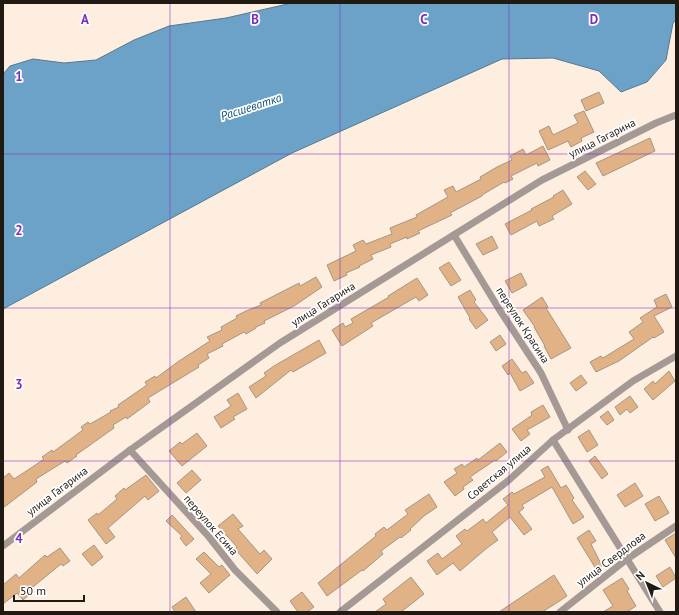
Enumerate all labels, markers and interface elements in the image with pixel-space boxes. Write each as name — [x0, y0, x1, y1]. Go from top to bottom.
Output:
text: A — [81, 11, 89, 28]
text: B — [251, 11, 259, 28]
text: C — [420, 11, 428, 28]
text: D — [590, 11, 598, 28]
text: 1 — [15, 68, 23, 85]
water label: Расшеватка — [218, 90, 283, 123]
street label: улица Гагарина — [566, 115, 638, 161]
text: 2 — [15, 222, 23, 239]
street label: улица Гагарина — [288, 279, 358, 329]
street label: переулок Красина — [493, 284, 553, 366]
text: 3 — [15, 376, 23, 393]
street label: Советская улица — [464, 441, 534, 503]
street label: улица Гагарина — [24, 463, 90, 519]
street label: переулок Есина — [181, 492, 241, 558]
street label: улица Свердлова — [574, 528, 648, 590]
text: 4 — [15, 530, 23, 547]
north arrow — [627, 563, 667, 603]
text: N — [633, 568, 648, 583]
scale bar — [14, 577, 84, 603]
text: 50 m — [20, 583, 46, 598]

